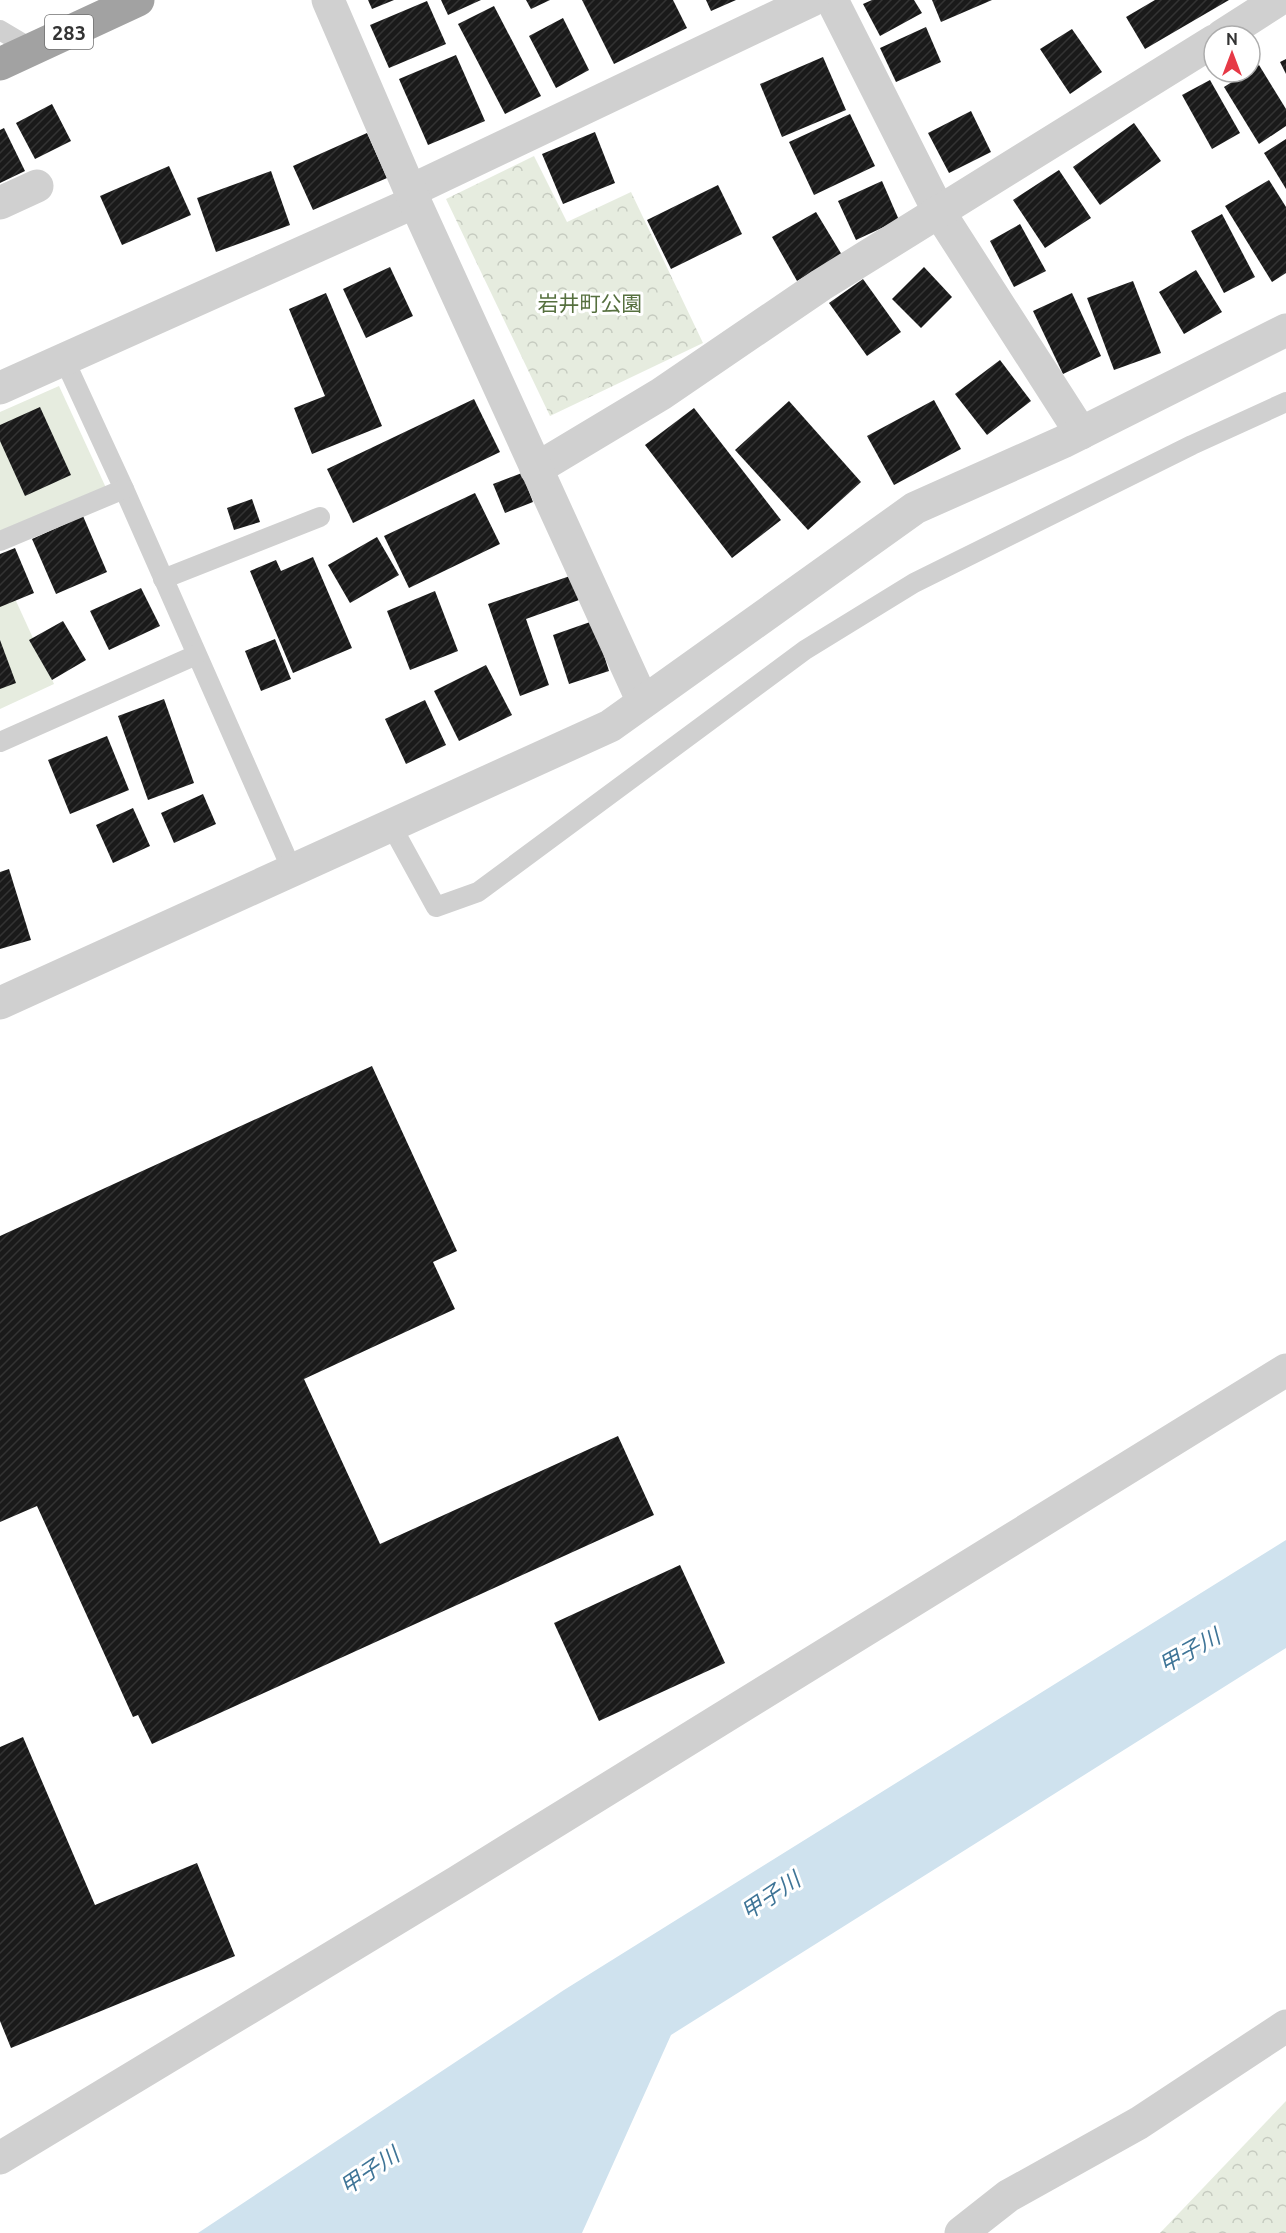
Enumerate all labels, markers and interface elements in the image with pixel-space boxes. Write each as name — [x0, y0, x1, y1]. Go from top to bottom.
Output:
road number: 283 — [45, 15, 93, 49]
north arrow — [1202, 24, 1262, 84]
text: N — [1226, 30, 1238, 48]
park label: 岩井町公園 — [538, 291, 643, 315]
water label: 甲子川 — [1154, 1622, 1226, 1677]
water label: 甲子川 — [736, 1865, 806, 1924]
water label: 甲子川 — [335, 2140, 405, 2199]

